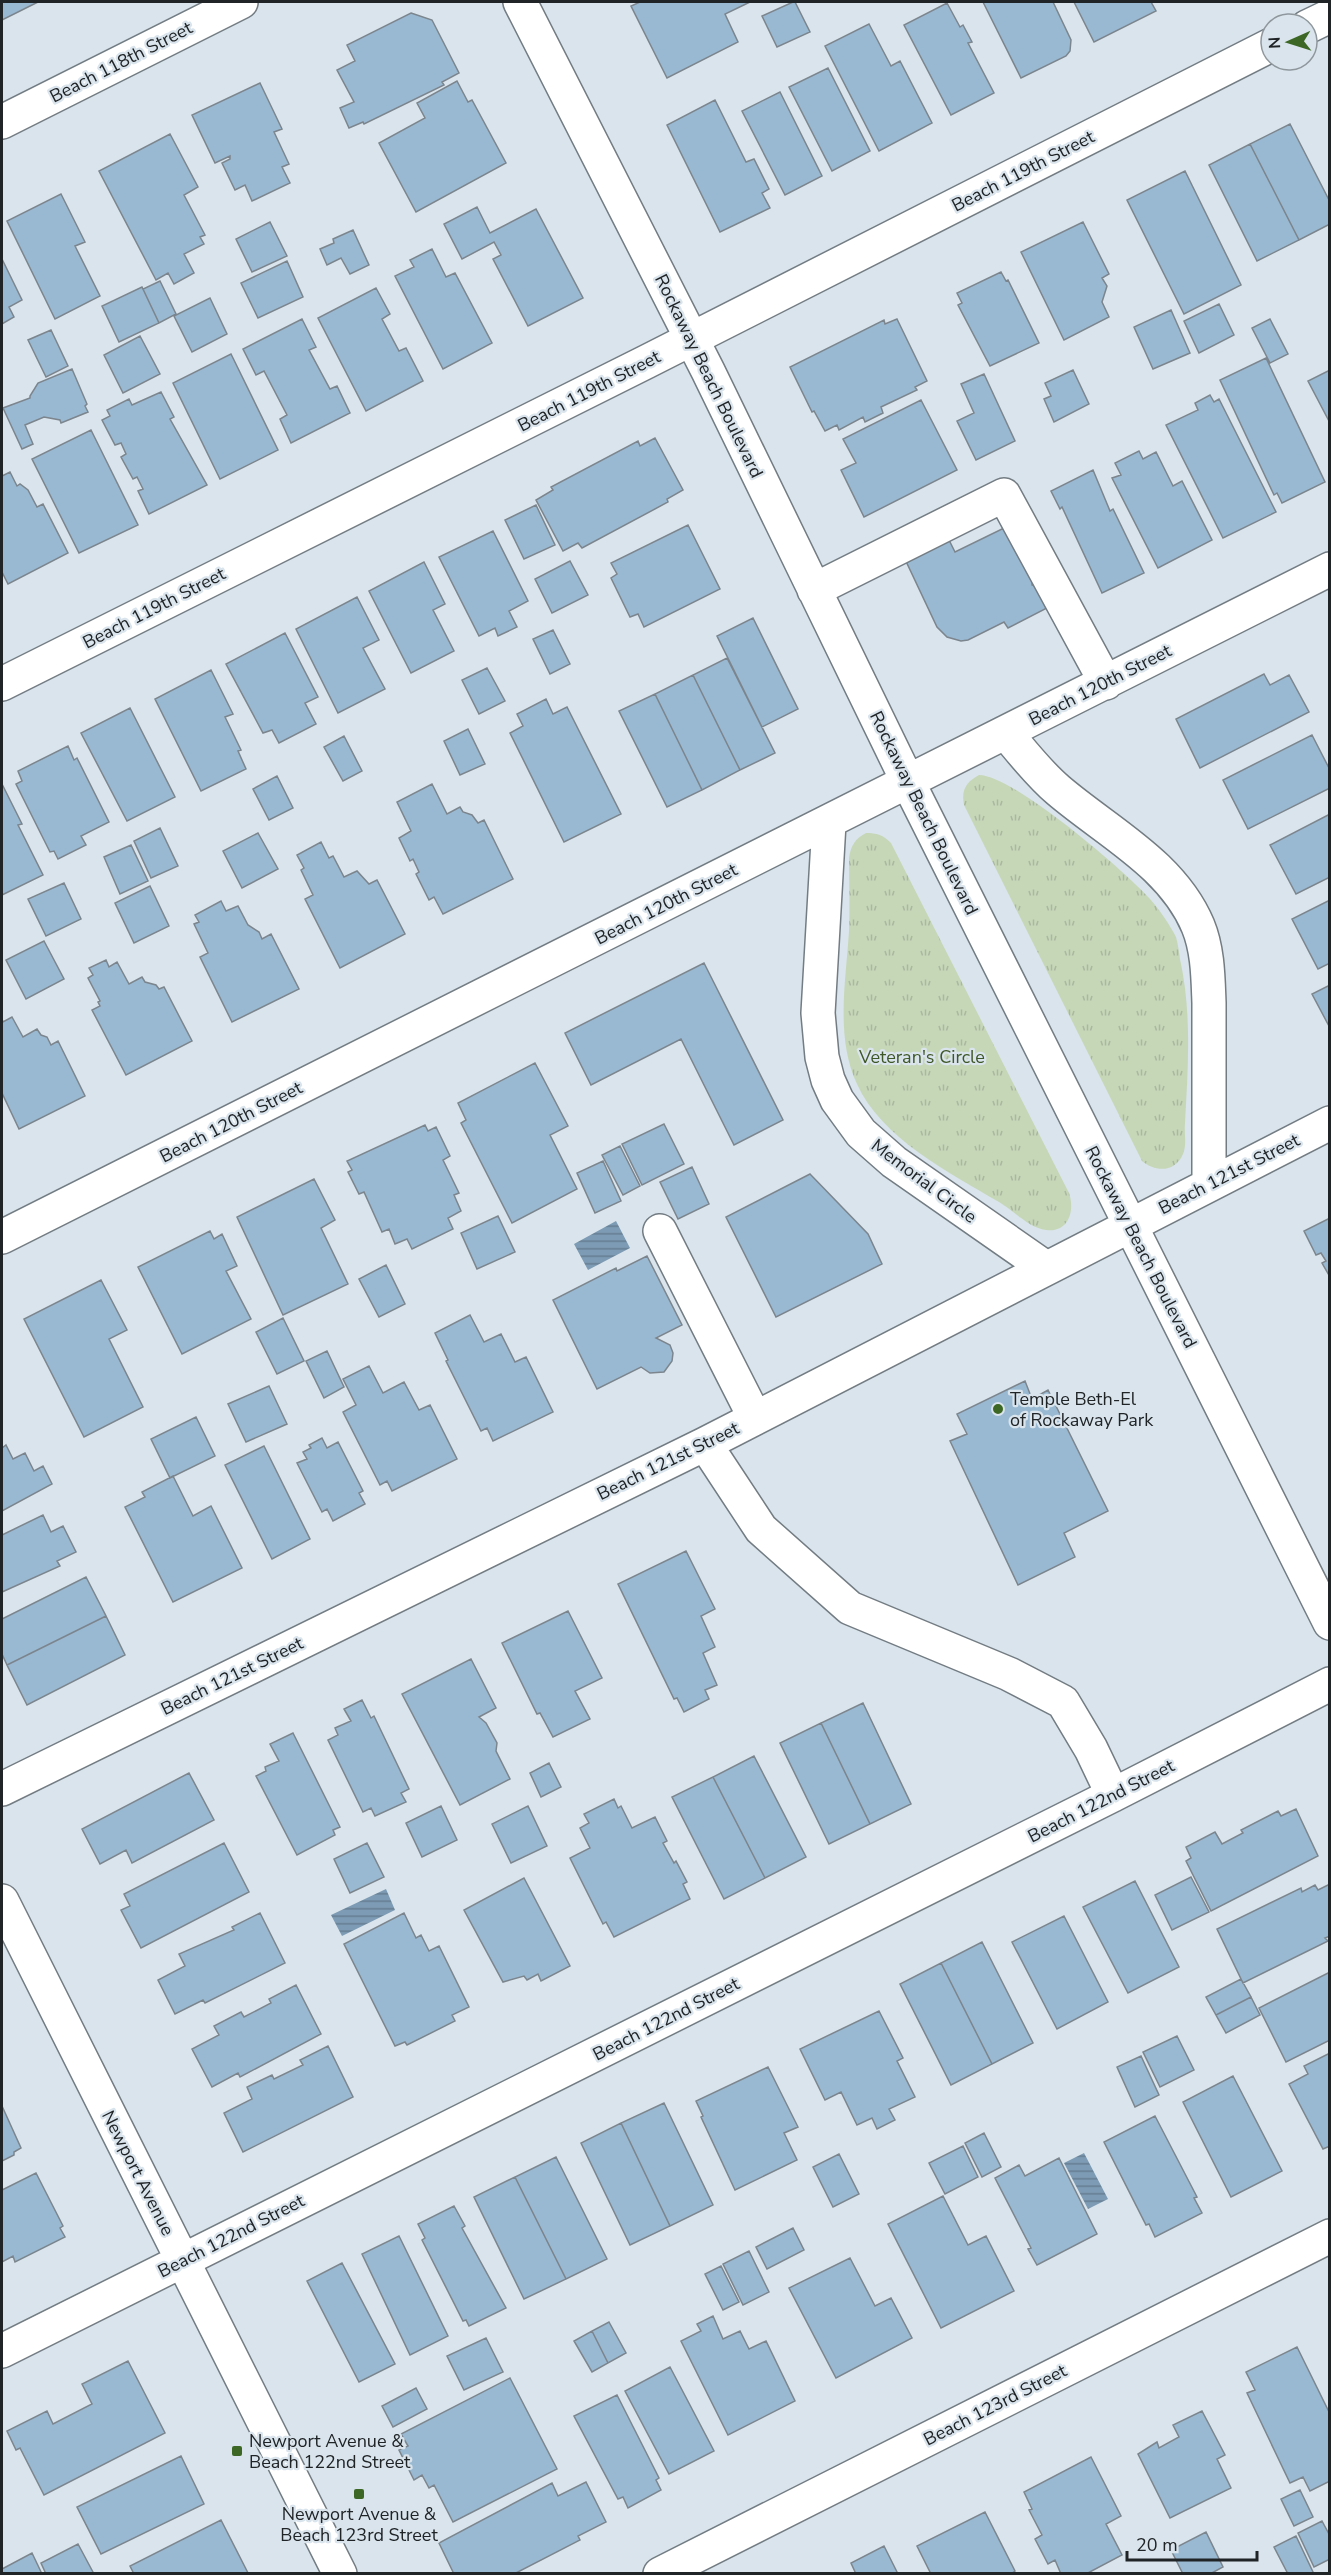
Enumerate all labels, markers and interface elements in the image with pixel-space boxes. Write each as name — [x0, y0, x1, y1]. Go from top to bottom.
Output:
north arrow — [1259, 12, 1319, 72]
street label: Beach 118th Street — [46, 15, 197, 108]
text: N — [1264, 36, 1286, 49]
street label: Beach 119th Street — [948, 124, 1099, 217]
street label: Rockaway Beach Boulevard — [649, 270, 769, 482]
street label: Beach 119th Street — [514, 344, 665, 437]
street label: Beach 119th Street — [79, 561, 230, 654]
street label: Beach 120th Street — [1025, 638, 1176, 731]
street label: Rockaway Beach Boulevard — [864, 707, 984, 919]
street label: Beach 120th Street — [591, 857, 742, 950]
park label: Veteran's Circle — [858, 1045, 985, 1069]
street label: Beach 120th Street — [156, 1075, 307, 1168]
street label: Beach 121st Street — [1154, 1128, 1304, 1220]
street label: Memorial Circle — [866, 1133, 982, 1229]
street label: Rockaway Beach Boulevard — [1080, 1142, 1202, 1352]
place label: Temple Beth-El of Rockaway Park — [1010, 1387, 1154, 1432]
marker: Temple Beth-El of Rockaway Park — [991, 1402, 1005, 1416]
street label: Beach 121st Street — [593, 1416, 744, 1506]
street label: Beach 121st Street — [157, 1631, 308, 1721]
street label: Beach 122nd Street — [1024, 1753, 1179, 1848]
street label: Beach 122nd Street — [589, 1971, 744, 2066]
street label: Newport Avenue — [96, 2106, 180, 2240]
street label: Beach 122nd Street — [154, 2188, 309, 2283]
street label: Beach 123rd Street — [919, 2358, 1071, 2451]
place label: Newport Avenue & Beach 122nd Street — [249, 2429, 411, 2474]
marker: Newport Avenue & Beach 122nd Street — [230, 2444, 244, 2458]
marker: Newport Avenue & Beach 123rd Street — [352, 2487, 366, 2501]
place label: Newport Avenue & Beach 123rd Street — [280, 2502, 438, 2547]
scale bar — [1127, 2524, 1258, 2562]
text: 20 m — [1136, 2533, 1178, 2557]

